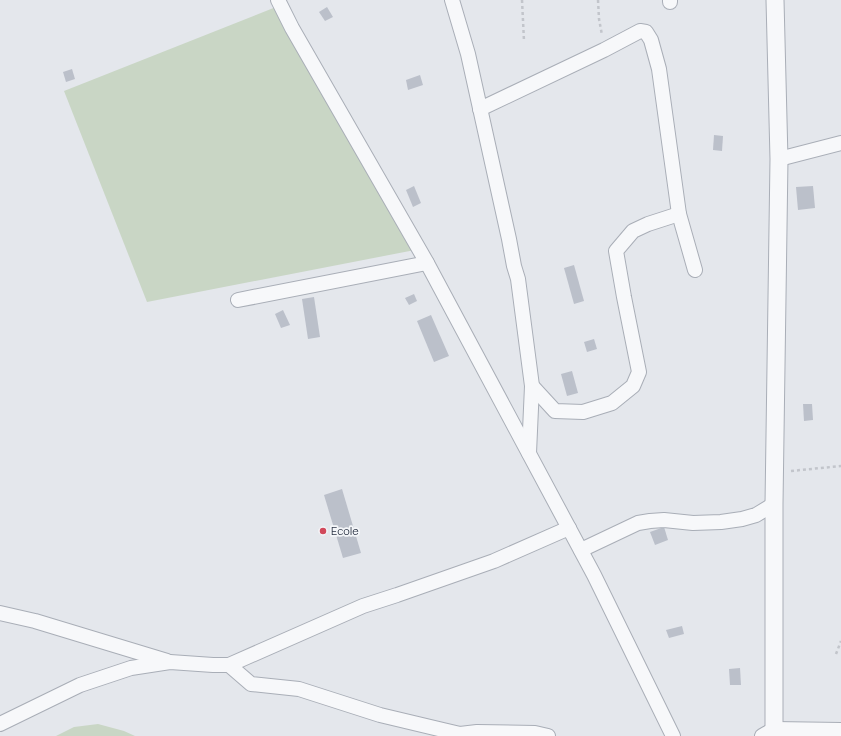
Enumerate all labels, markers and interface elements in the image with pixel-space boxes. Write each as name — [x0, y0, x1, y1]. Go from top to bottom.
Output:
place label: Ecole — [331, 523, 359, 538]
marker: Ecole — [318, 526, 328, 536]

